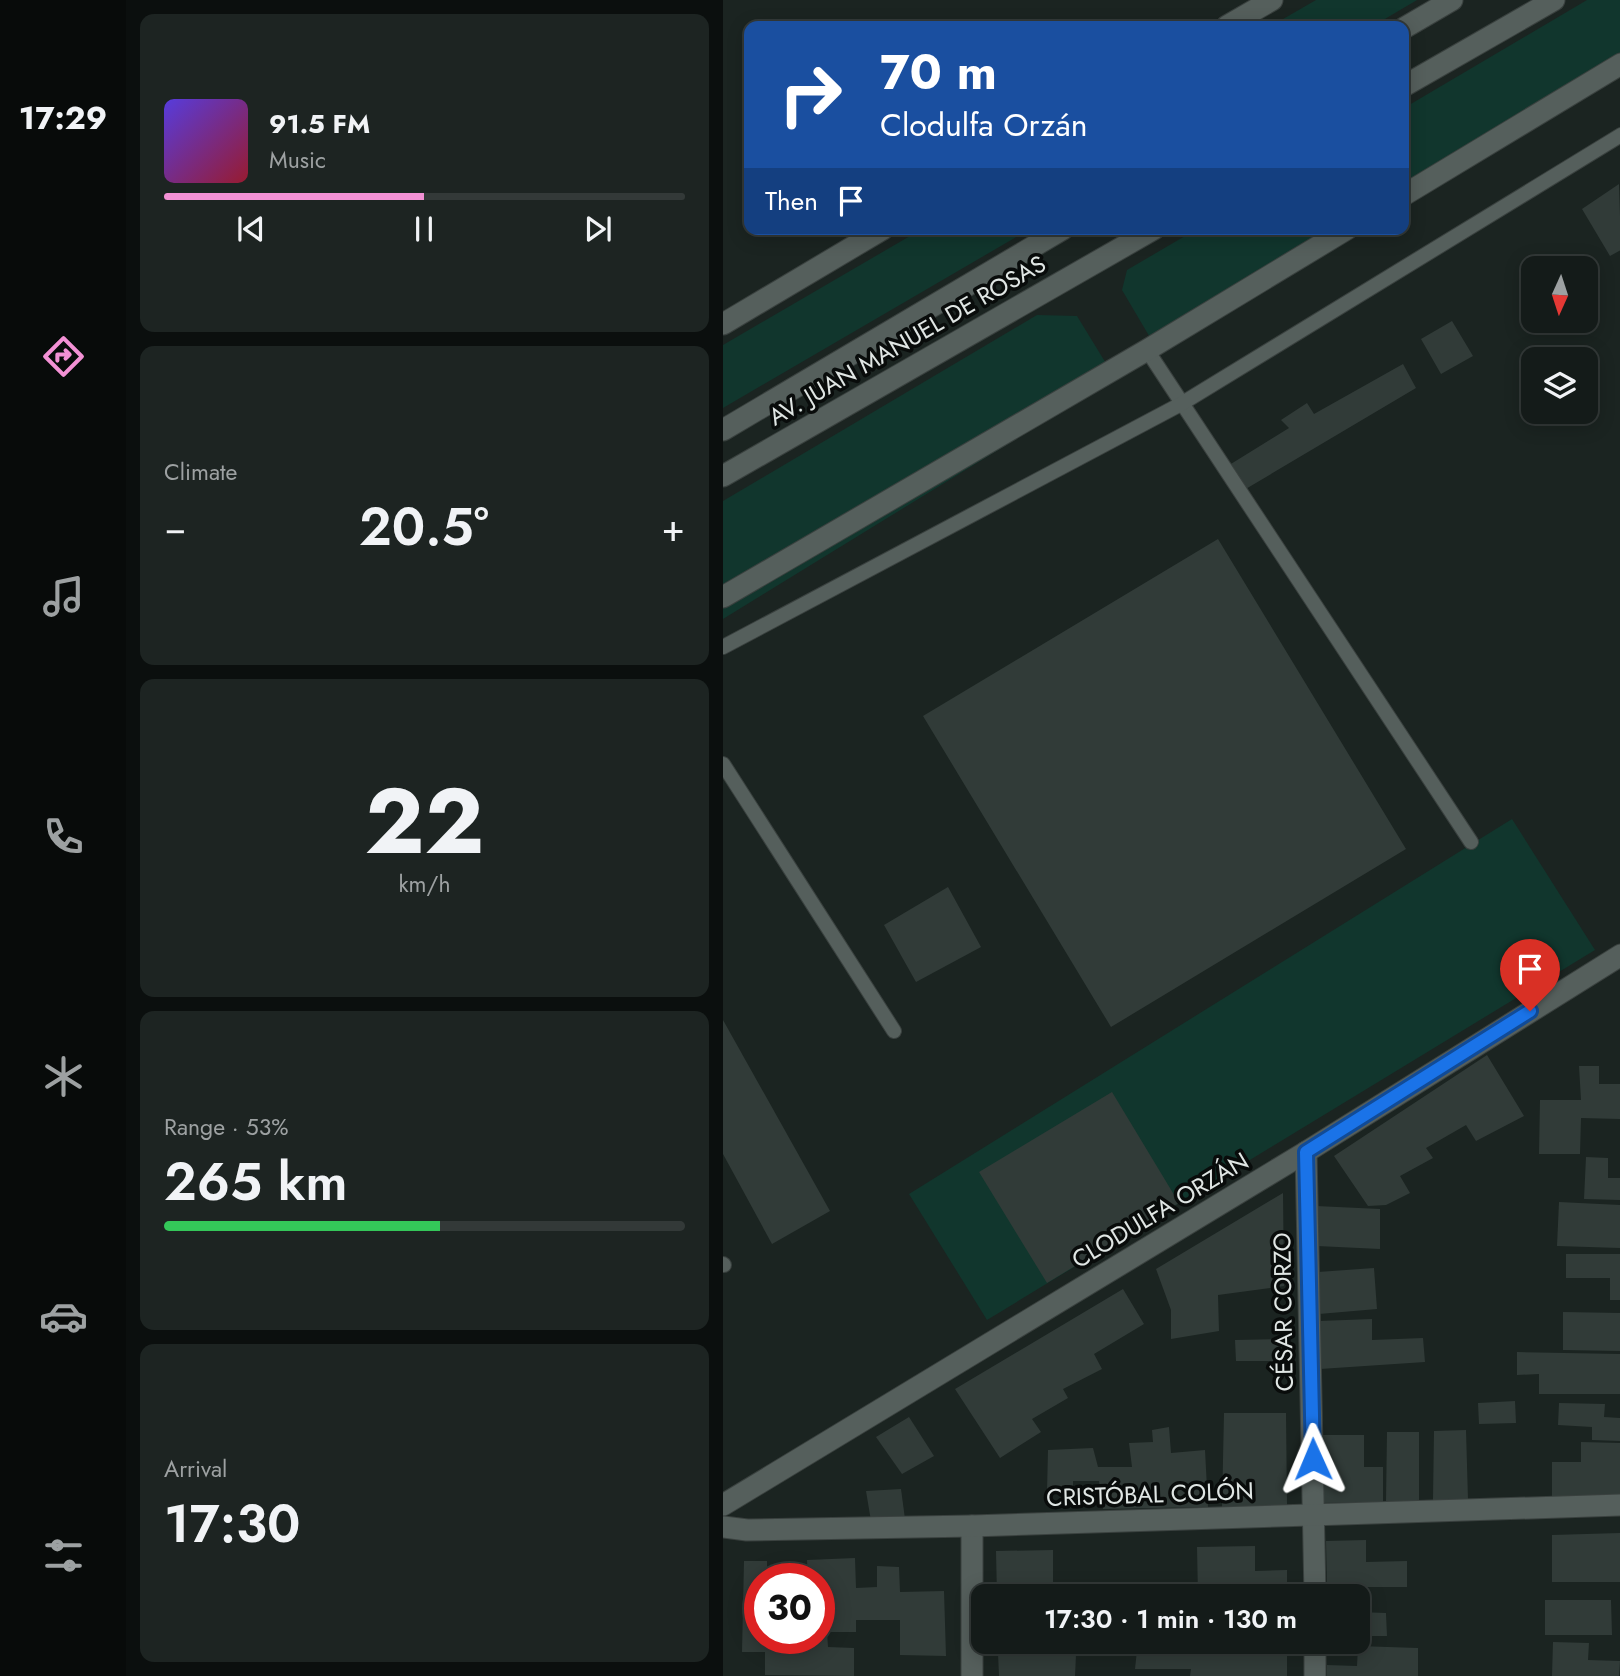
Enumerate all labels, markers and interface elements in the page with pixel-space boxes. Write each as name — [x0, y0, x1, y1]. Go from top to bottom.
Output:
text: 70 m — [880, 37, 997, 107]
icon: right — [765, 49, 856, 140]
text: 17:29 — [19, 95, 107, 141]
text: Clodulfa Orzán — [880, 102, 1088, 148]
text: 91.5 FM — [269, 105, 370, 143]
text: Music — [269, 143, 326, 177]
text: Then — [765, 182, 818, 220]
icon: arrive — [832, 182, 870, 220]
icon: previous — [232, 210, 270, 248]
icon: pause — [405, 210, 443, 248]
icon: next — [579, 210, 617, 248]
street label: AV. JUAN MANUEL DE ROSAS — [762, 246, 1052, 434]
north arrow — [1521, 256, 1598, 332]
map controls — [1521, 256, 1598, 424]
icon: directions — [39, 332, 88, 381]
button: layers — [1521, 347, 1598, 424]
text: Climate — [164, 455, 237, 489]
text: 20.5° — [359, 489, 489, 565]
text: − — [164, 500, 186, 555]
text: + — [662, 500, 685, 555]
icon: music — [39, 572, 88, 621]
text: 22 — [365, 756, 484, 887]
icon: phone — [39, 812, 88, 861]
text: km/h — [399, 867, 450, 901]
pin — [1500, 939, 1560, 1011]
icon: arrive — [1511, 950, 1549, 988]
icon: climate — [39, 1052, 88, 1101]
text: Range · 53% — [164, 1110, 288, 1144]
street label: CLODULFA ORZÁN — [1065, 1143, 1255, 1277]
text: 265 km — [164, 1144, 348, 1220]
street label: CÉSAR CORZO — [1264, 1232, 1302, 1392]
icon: car — [39, 1292, 88, 1341]
position arrow — [1276, 1422, 1350, 1496]
text: Arrival — [164, 1452, 227, 1486]
street label: CRISTÓBAL COLÓN — [1046, 1473, 1254, 1515]
text: 17:30 — [164, 1486, 301, 1562]
icon: filters — [39, 1531, 88, 1580]
speed limit sign: 30 — [744, 1563, 835, 1654]
text: 17:30 · 1 min · 130 m — [1044, 1600, 1297, 1638]

